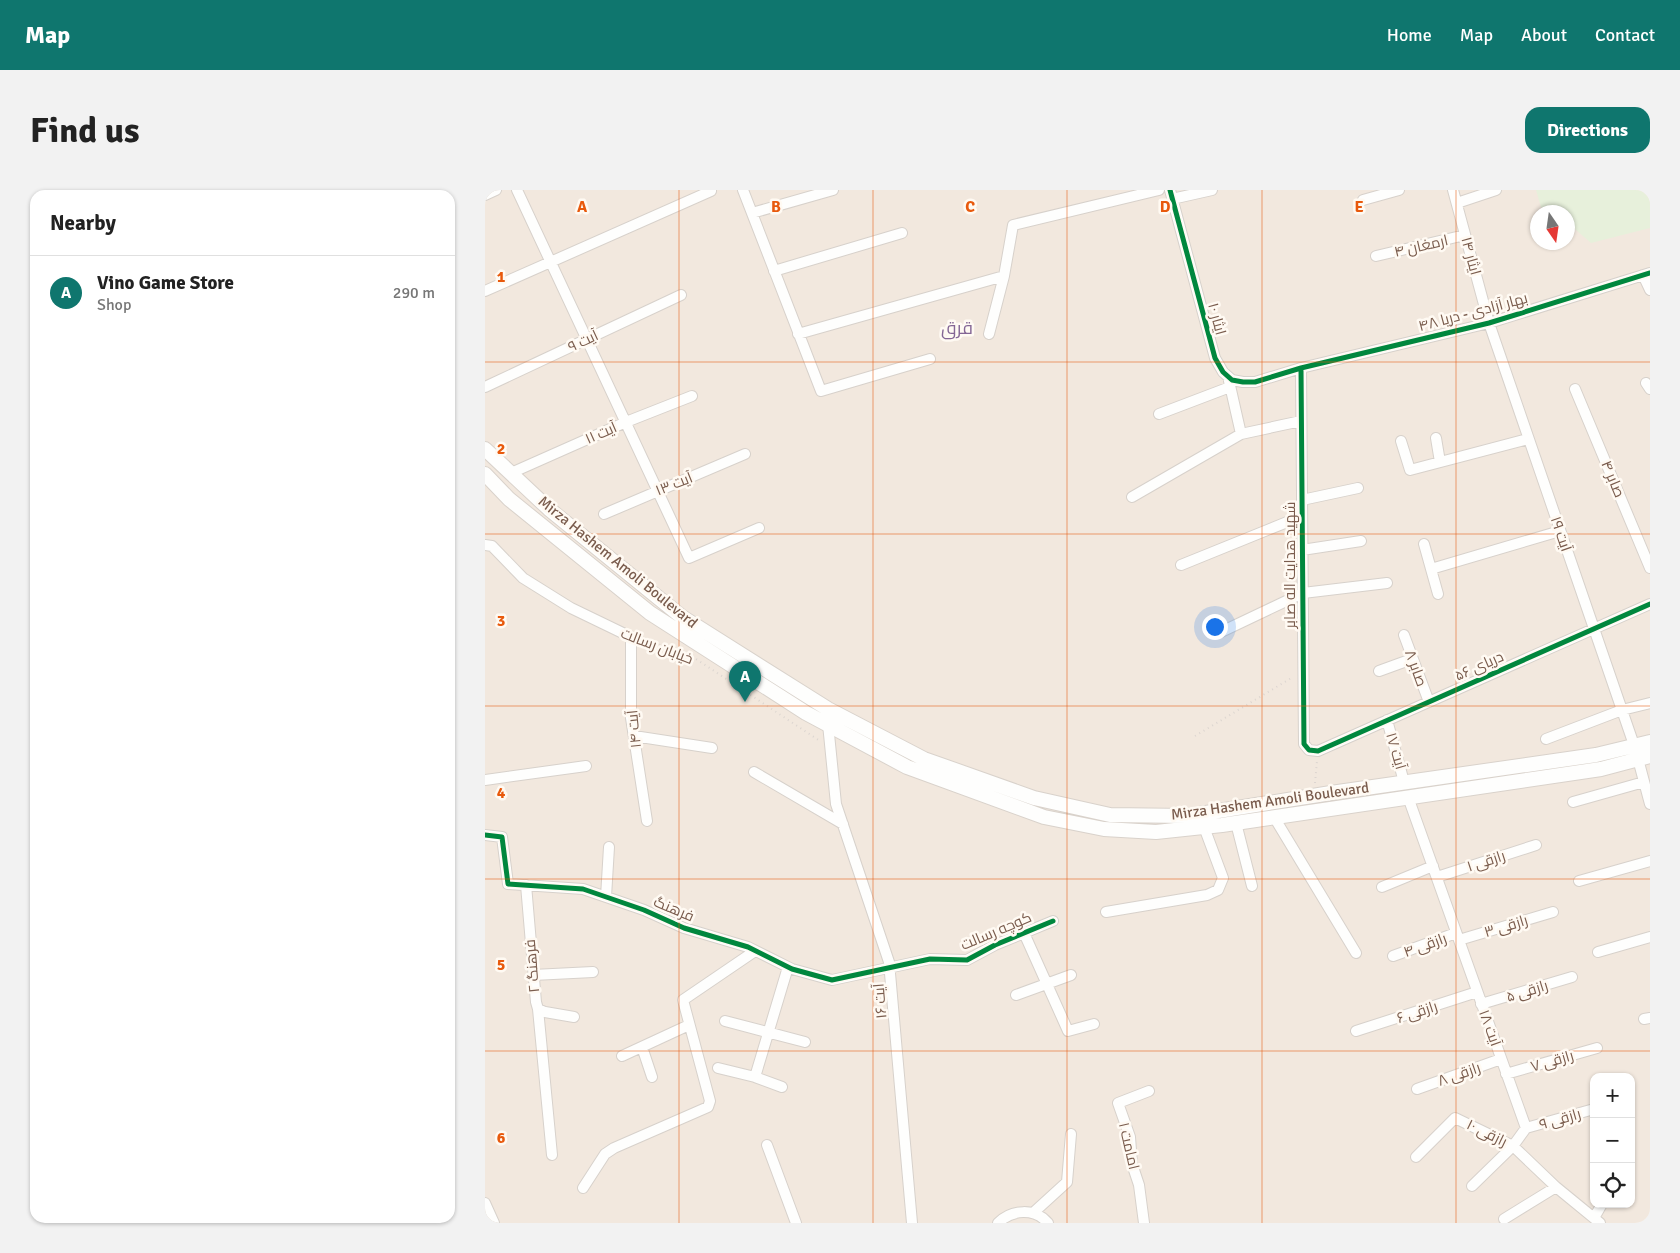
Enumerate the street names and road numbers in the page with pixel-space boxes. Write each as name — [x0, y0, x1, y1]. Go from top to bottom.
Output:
street label: ارمغان ۴ — [1392, 231, 1450, 262]
street label: ایثار ۱۴ — [1457, 235, 1485, 277]
street label: بهار آزادی - دریا ۴۸ — [1416, 289, 1530, 336]
street label: ایثار ۱۰ — [1204, 301, 1230, 337]
street label: آیت ۹ — [565, 326, 601, 356]
street label: آیت ۱۱ — [582, 418, 620, 448]
street label: صابر ۴ — [1597, 458, 1629, 500]
street label: آیت ۱۳ — [653, 468, 695, 500]
street label: Mirza Hashem Amoli Boulevard — [535, 492, 701, 632]
street label: شهید هدایت اله صابر — [1281, 502, 1300, 629]
street label: آیت ۱۹ — [1547, 514, 1575, 554]
street label: خیابان رسالت — [618, 624, 696, 669]
street label: صابر ۸ — [1401, 647, 1431, 689]
street label: دریای ۵۶ — [1452, 647, 1507, 686]
street label: آيت ۱۴ — [623, 709, 645, 749]
street label: آیت ۱۷ — [1382, 730, 1410, 772]
street label: Mirza Hashem Amoli Boulevard — [1170, 778, 1370, 824]
street label: رازقی ۱ — [1465, 846, 1508, 877]
street label: فرهنگ — [651, 892, 697, 926]
street label: کوچه رسالت — [958, 908, 1035, 955]
street label: رازقی ۳ — [1482, 911, 1530, 942]
street label: رازقی ۴ — [1401, 929, 1449, 962]
street label: فرهنگ ۲ — [521, 939, 543, 993]
street label: رازقی ۵ — [1504, 976, 1550, 1007]
street label: آیت ۱۶ — [869, 983, 891, 1019]
street label: رازقی ۶ — [1394, 997, 1440, 1028]
street label: آیت ۱۸ — [1475, 1007, 1505, 1049]
street label: رازقی ۷ — [1528, 1046, 1576, 1077]
street label: رازقی ۸ — [1435, 1058, 1483, 1091]
street label: رازقی ۹ — [1537, 1105, 1583, 1134]
street label: رازقی ۱۰ — [1463, 1115, 1510, 1151]
street label: امامت ۱ — [1115, 1121, 1143, 1171]

